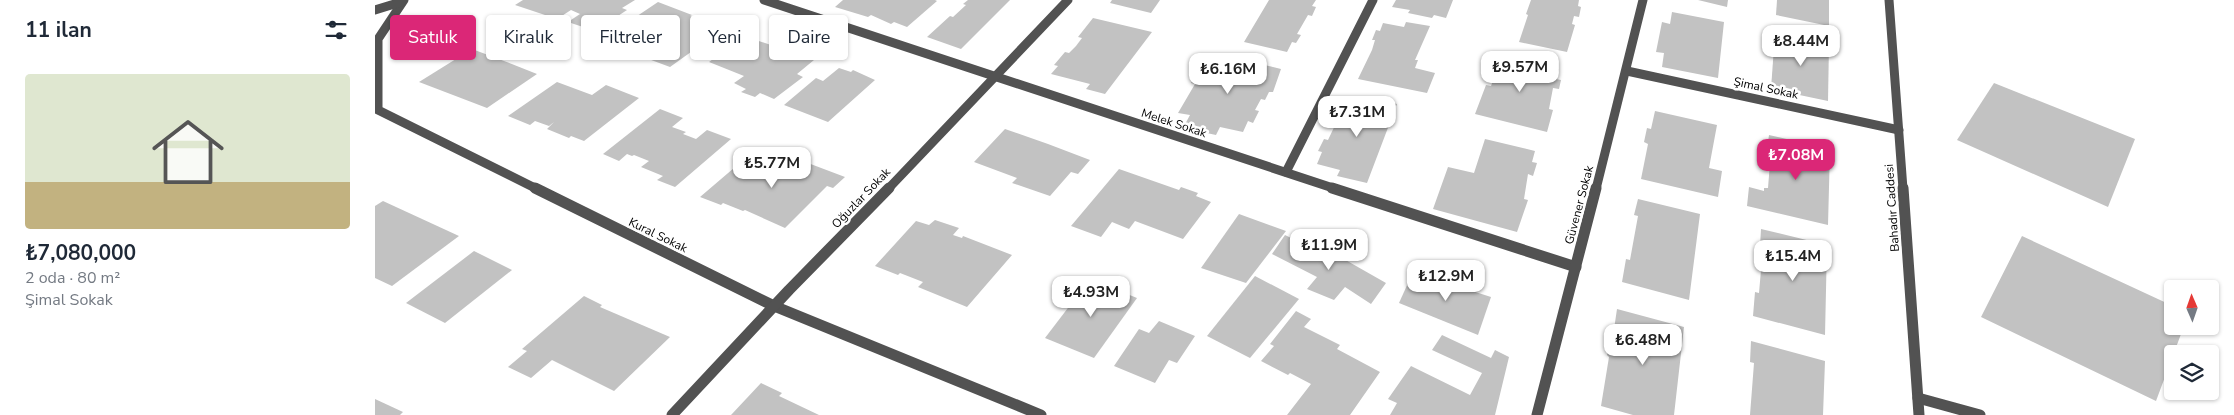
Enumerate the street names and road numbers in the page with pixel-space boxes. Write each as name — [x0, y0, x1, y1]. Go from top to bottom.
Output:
street label: Şimal Sokak — [1732, 73, 1801, 103]
street label: Melek Sokak — [1139, 105, 1210, 141]
street label: Güvener Sokak — [1561, 163, 1597, 246]
street label: Oğuzlar Sokak — [828, 164, 895, 232]
street label: Bahadır Caddesi — [1881, 164, 1903, 252]
street label: Kural Sokak — [626, 214, 691, 257]

